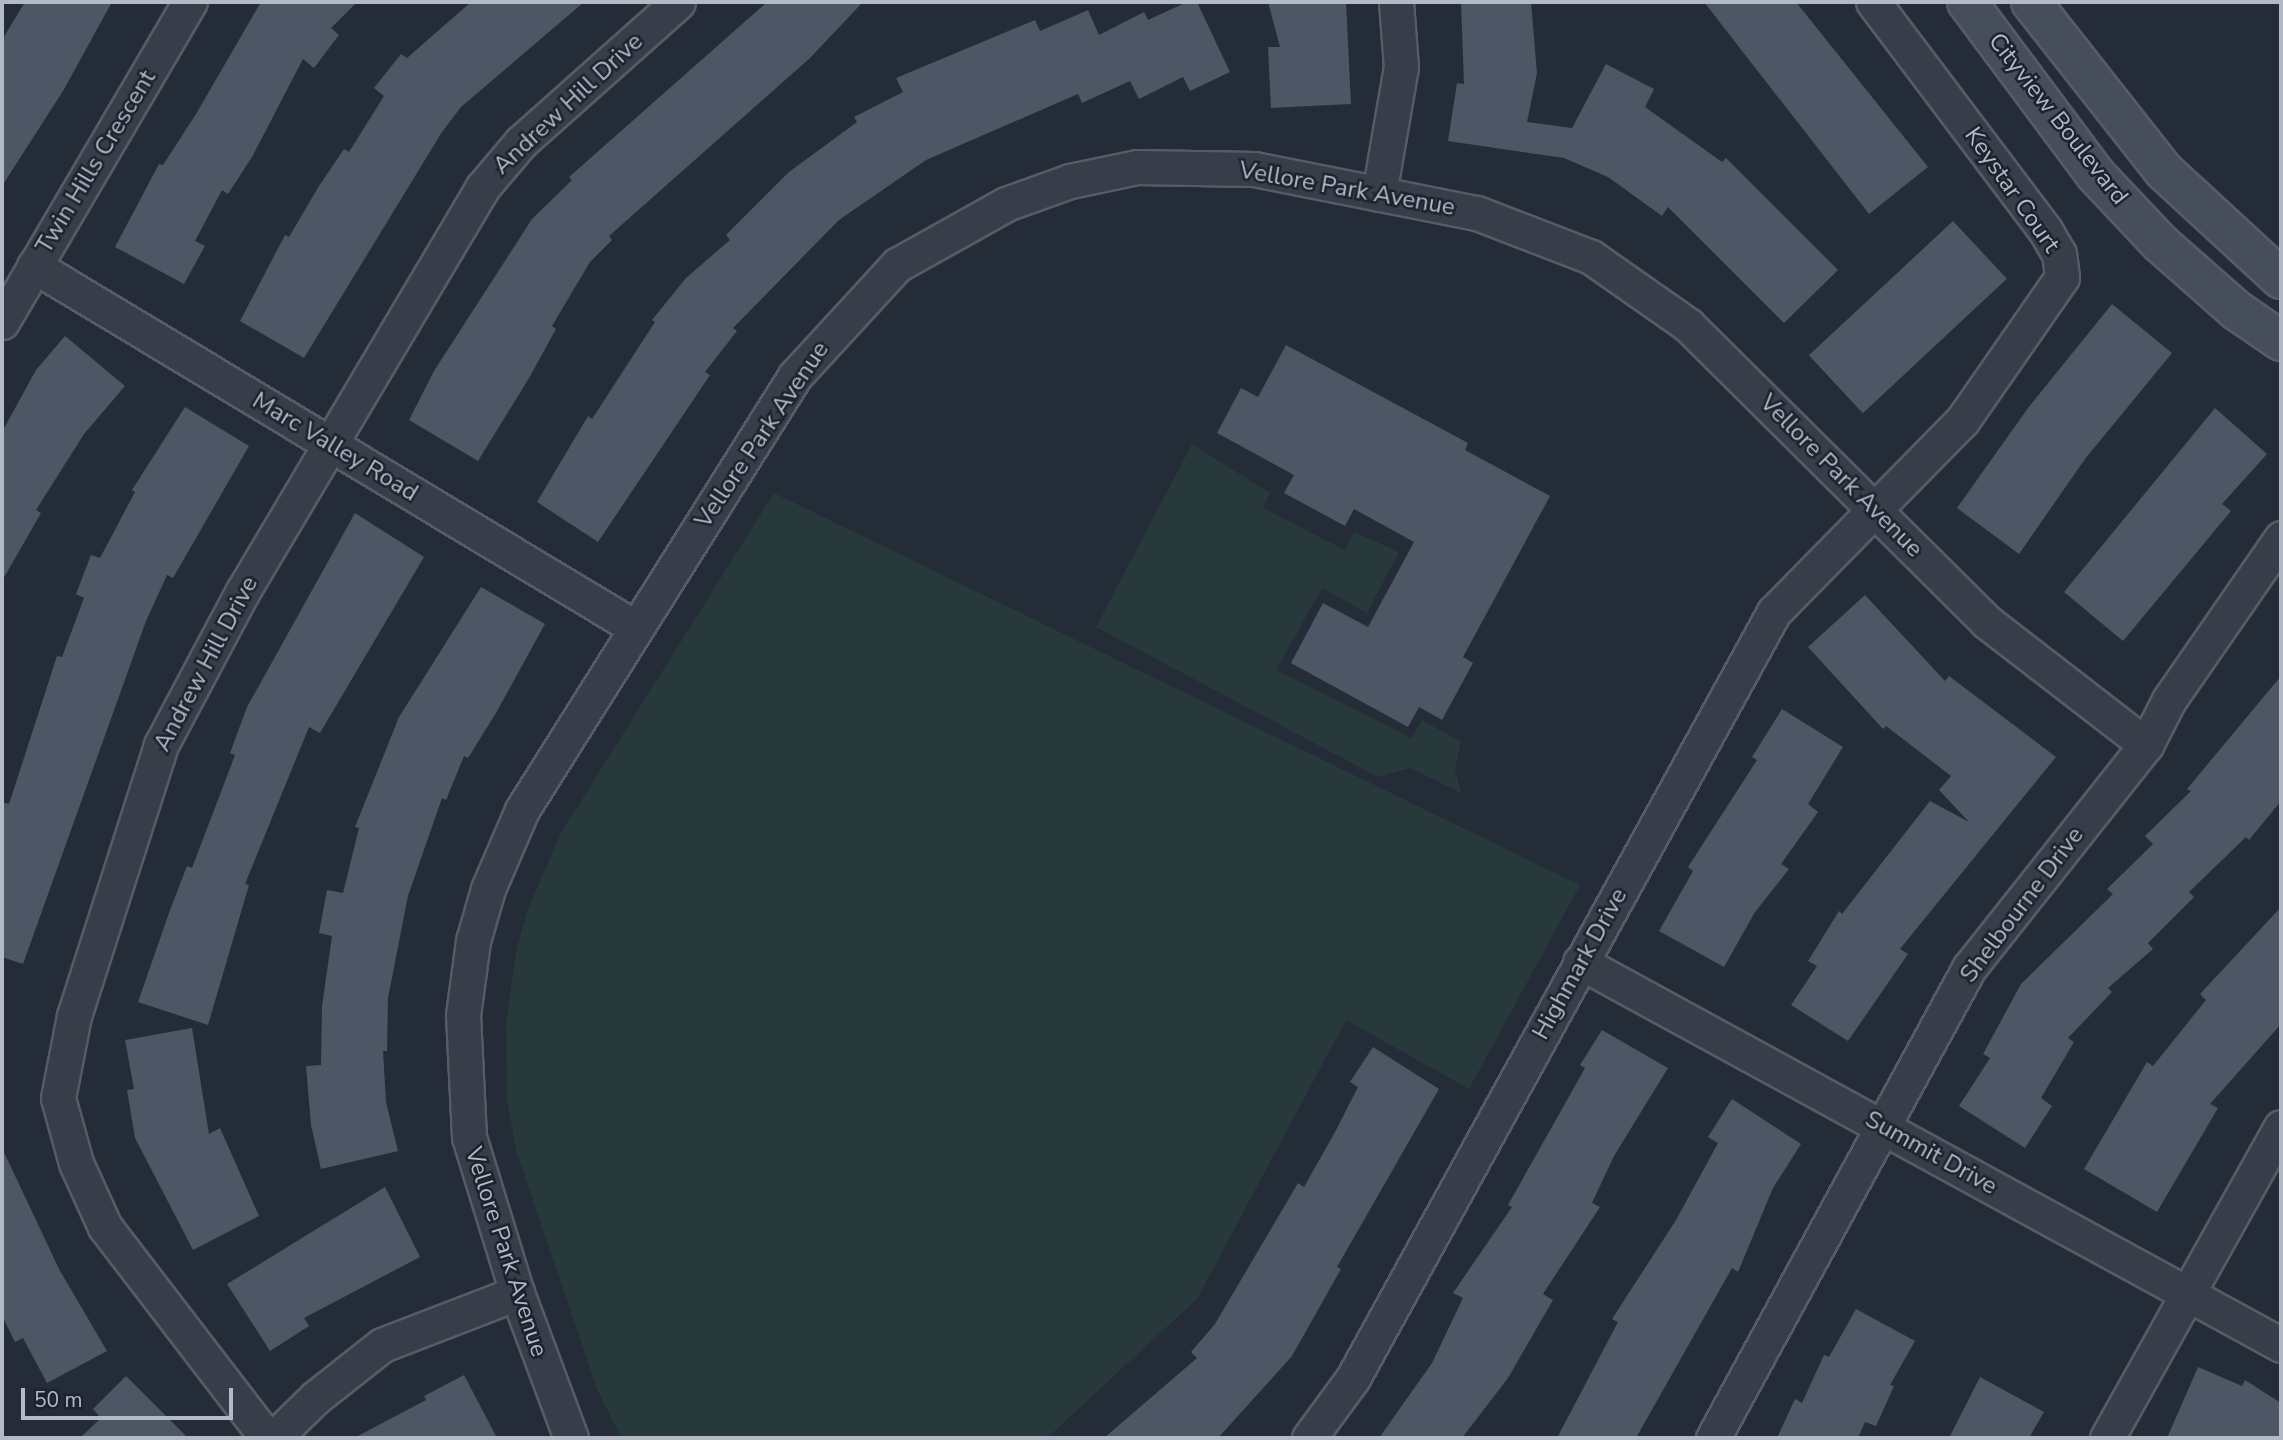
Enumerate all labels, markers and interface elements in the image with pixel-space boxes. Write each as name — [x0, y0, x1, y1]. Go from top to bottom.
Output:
street label: Andrew Hill Drive — [487, 27, 649, 181]
street label: Cityview Boulevard — [1982, 27, 2134, 211]
street label: Twin Hills Crescent — [30, 65, 162, 259]
street label: Keystar Court — [1958, 122, 2066, 258]
street label: Vellore Park Avenue — [1237, 156, 1457, 222]
street label: Vellore Park Avenue — [689, 336, 835, 534]
street label: Marc Valley Road — [247, 386, 423, 508]
street label: Vellore Park Avenue — [1754, 389, 1928, 563]
street label: Andrew Hill Drive — [148, 572, 264, 756]
street label: Shelbourne Drive — [1954, 822, 2090, 988]
street label: Highmark Drive — [1527, 883, 1633, 1045]
street label: Summit Drive — [1860, 1105, 2002, 1201]
street label: Vellore Park Avenue — [459, 1144, 553, 1360]
scale bar — [24, 1374, 236, 1418]
text: 50 m — [34, 1386, 83, 1414]

